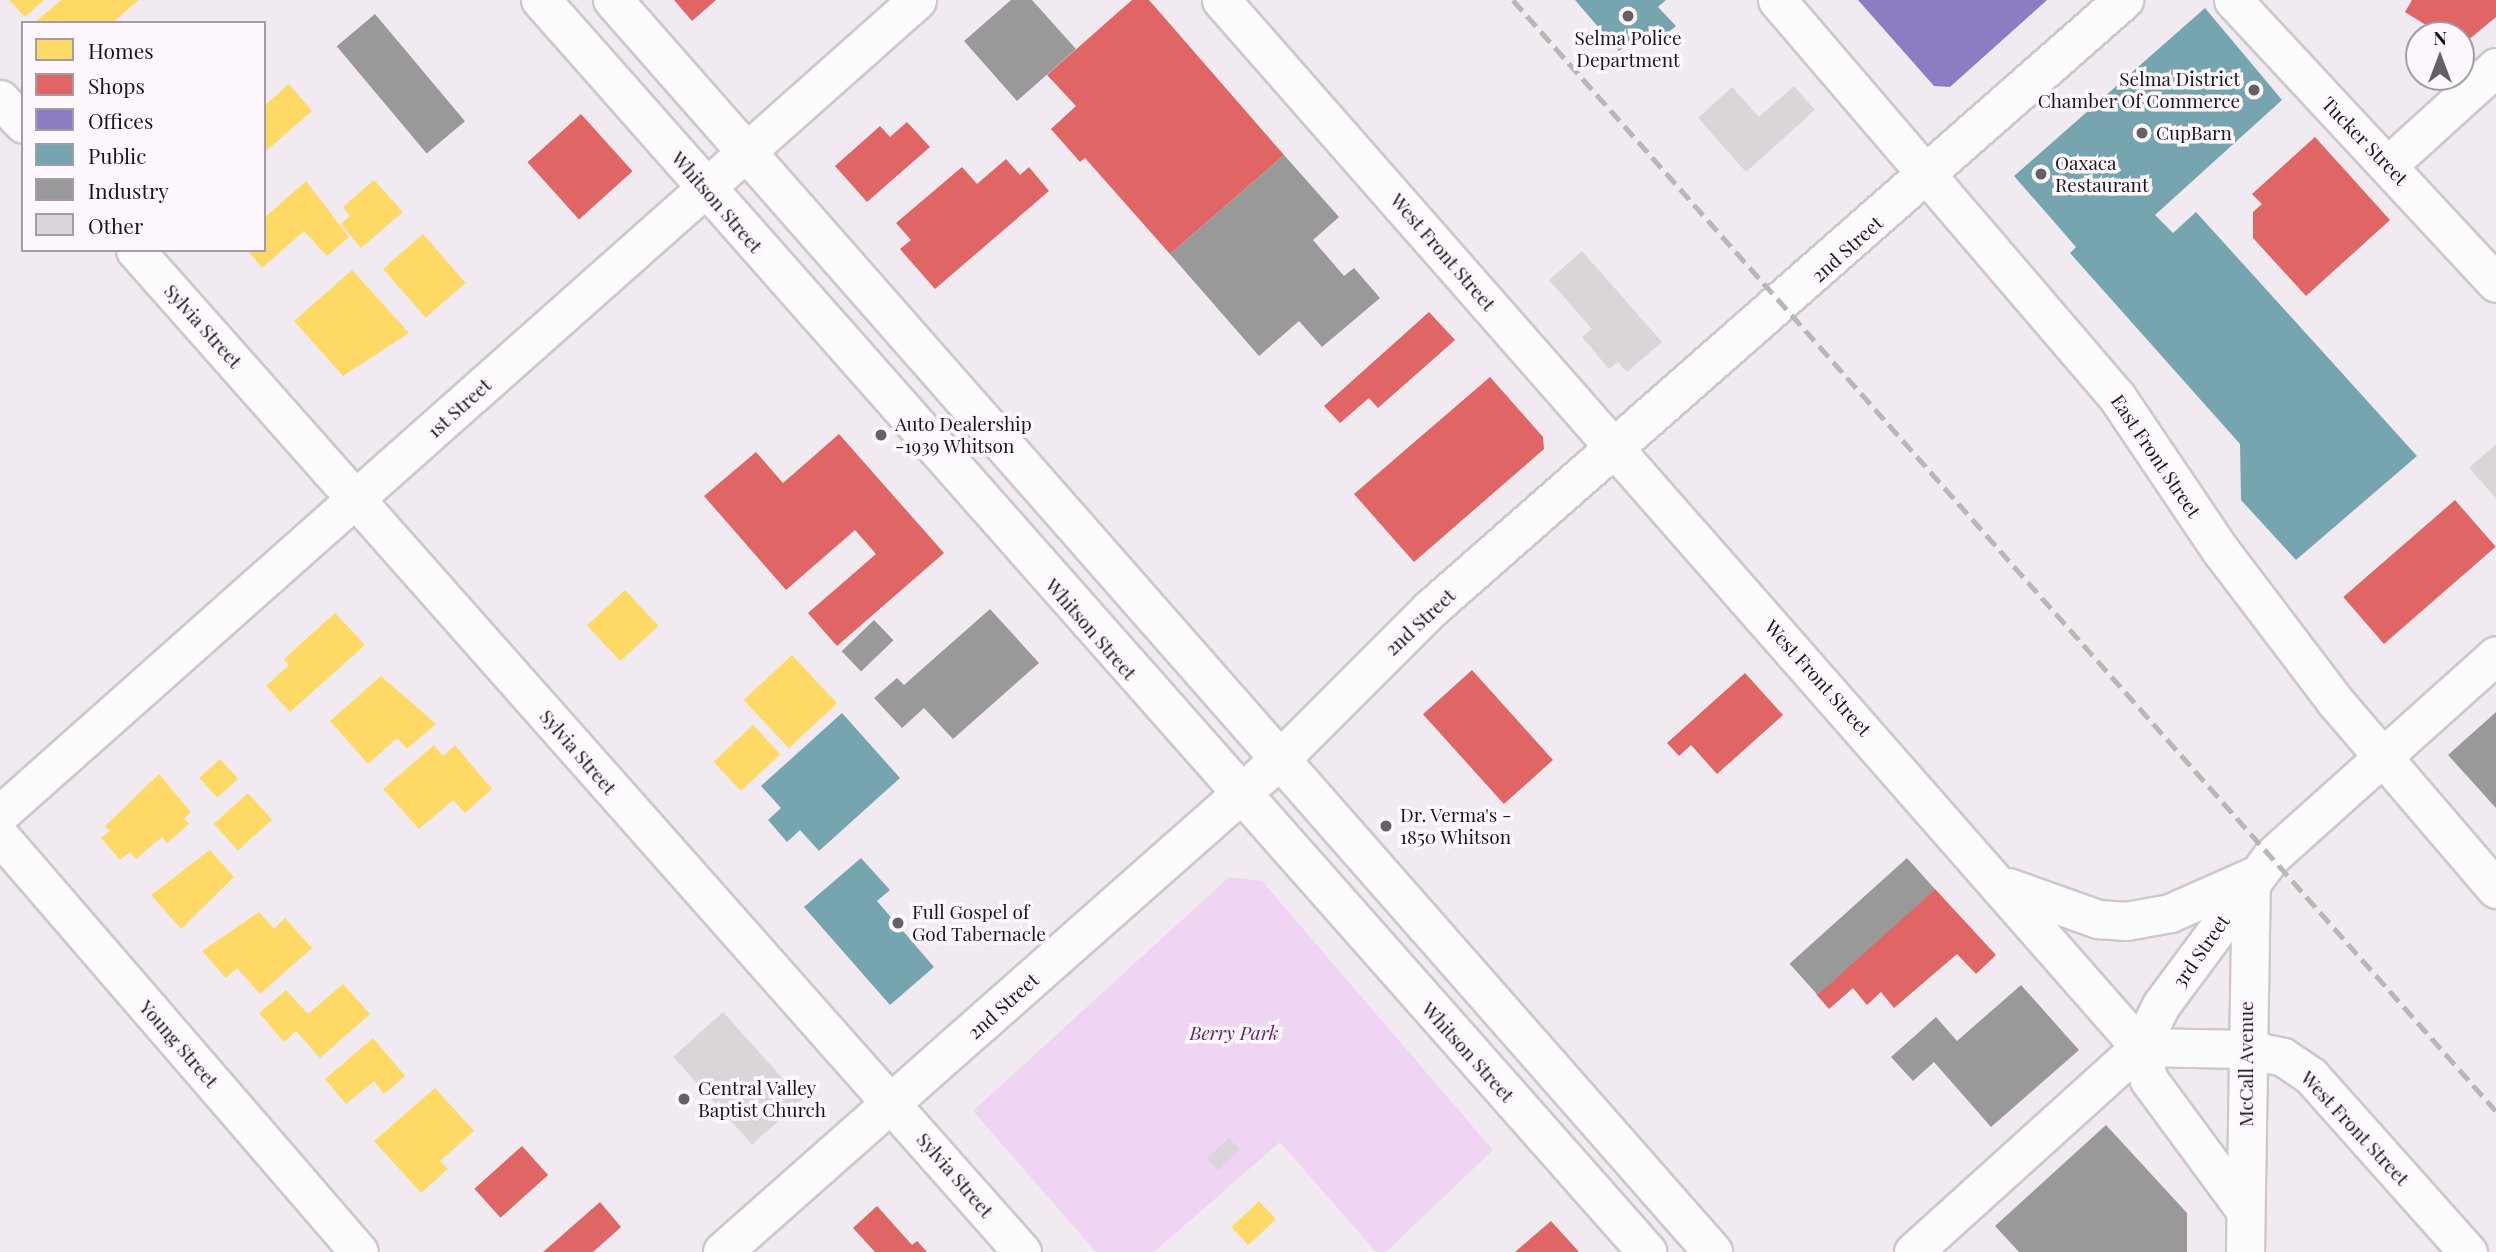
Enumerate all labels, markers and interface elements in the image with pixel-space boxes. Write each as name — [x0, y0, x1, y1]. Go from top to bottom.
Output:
marker: Selma Police Department — [1620, 8, 1636, 24]
legend — [21, 21, 266, 252]
north arrow — [2405, 21, 2475, 91]
text: N — [2433, 24, 2447, 50]
place label: Selma Police Department — [1574, 27, 1682, 71]
text: Homes — [88, 36, 154, 64]
place label: Selma District Chamber Of Commerce — [2037, 68, 2240, 112]
text: Shops — [88, 71, 145, 99]
marker: Selma District Chamber Of Commerce — [2246, 82, 2262, 98]
street label: Tucker Street — [2317, 92, 2413, 190]
text: Offices — [88, 106, 153, 134]
place label: CupBarn — [2156, 122, 2232, 144]
marker: CupBarn — [2134, 125, 2150, 141]
text: Public — [88, 141, 146, 169]
street label: Whitson Street — [667, 147, 767, 257]
place label: Oaxaca Restaurant — [2055, 152, 2149, 196]
marker: Oaxaca Restaurant — [2033, 166, 2049, 182]
text: Industry — [88, 176, 169, 204]
street label: West Front Street — [1386, 188, 1500, 316]
text: Other — [88, 211, 143, 239]
street label: 2nd Street — [1807, 211, 1887, 287]
street label: Sylvia Street — [159, 279, 247, 373]
street label: 1st Street — [422, 373, 496, 443]
street label: East Front Street — [2106, 390, 2206, 522]
place label: Auto Dealership -1939 Whitson — [895, 413, 1032, 457]
marker: Auto Dealership -1939 Whitson — [873, 427, 889, 443]
street label: Whitson Street — [1041, 574, 1141, 684]
street label: 2nd Street — [1380, 584, 1460, 660]
street label: West Front Street — [1760, 615, 1876, 741]
street label: Sylvia Street — [535, 705, 621, 799]
place label: Dr. Verma's - 1850 Whitson — [1400, 804, 1512, 848]
marker: Dr. Verma's - 1850 Whitson — [1378, 818, 1394, 834]
place label: Full Gospel of God Tabernacle — [912, 901, 1046, 945]
street label: 3rd Street — [2168, 910, 2234, 992]
marker: Full Gospel of God Tabernacle — [890, 915, 906, 931]
street label: 2nd Street — [963, 968, 1043, 1044]
street label: Young Street — [135, 996, 223, 1092]
street label: Whitson Street — [1417, 997, 1519, 1107]
street label: McCall Avenue — [2235, 1001, 2257, 1127]
park label: Berry Park — [1189, 1022, 1279, 1044]
street label: West Front Street — [2296, 1066, 2414, 1190]
place label: Central Valley Baptist Church — [698, 1077, 826, 1121]
marker: Central Valley Baptist Church — [676, 1091, 692, 1107]
street label: Sylvia Street — [912, 1128, 998, 1222]

